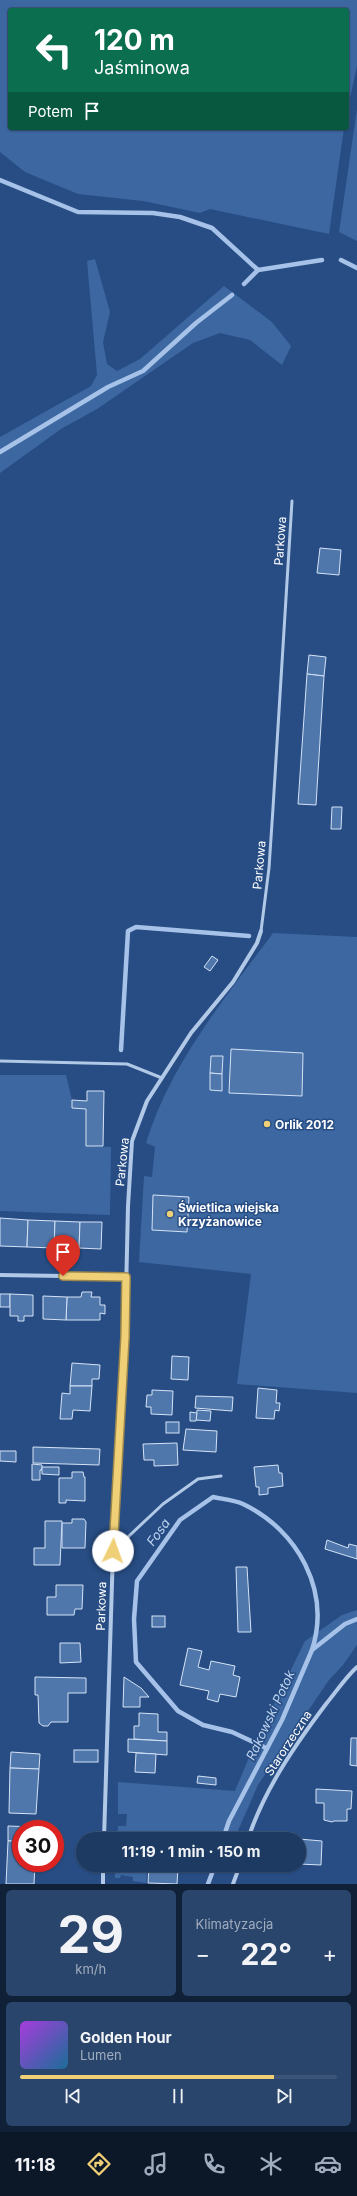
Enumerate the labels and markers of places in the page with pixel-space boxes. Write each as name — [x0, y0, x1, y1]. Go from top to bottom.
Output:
place label: Orlik 2012 — [275, 1117, 334, 1132]
marker: Orlik 2012 — [262, 1119, 272, 1129]
place label: Świetlica wiejska Krzyżanowice — [178, 1200, 279, 1229]
marker: Świetlica wiejska Krzyżanowice — [165, 1209, 175, 1219]
pin — [46, 1235, 80, 1276]

